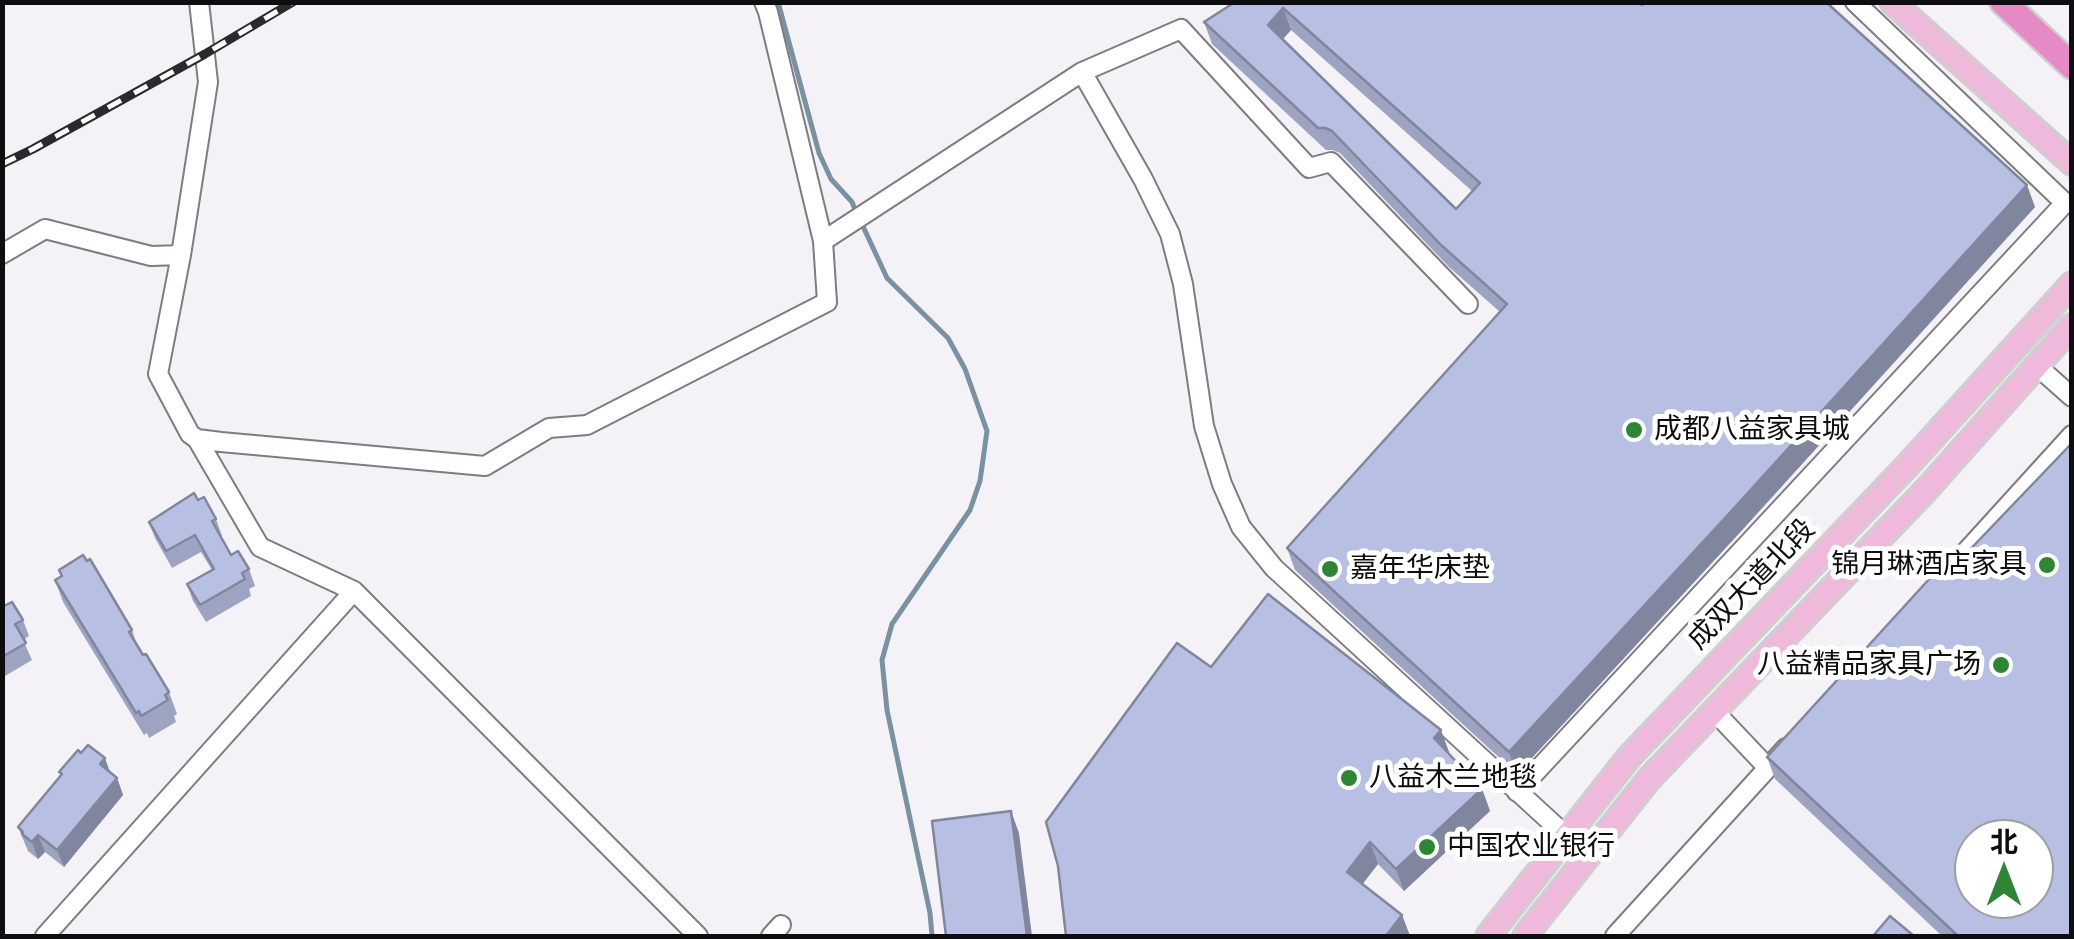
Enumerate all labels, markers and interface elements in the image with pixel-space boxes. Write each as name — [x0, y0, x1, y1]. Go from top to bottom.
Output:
place label: 成都八益家具城 — [1654, 413, 1850, 447]
marker: 成都八益家具城 — [1623, 419, 1645, 441]
street label: 成双大道北段 — [1682, 513, 1822, 657]
place label: 锦月琳酒店家具 — [1831, 548, 2027, 582]
place label: 嘉年华床垫 — [1350, 552, 1490, 586]
marker: 锦月琳酒店家具 — [2036, 554, 2058, 576]
marker: 嘉年华床垫 — [1319, 558, 1341, 580]
place label: 八益精品家具广场 — [1757, 648, 1981, 682]
marker: 八益精品家具广场 — [1990, 654, 2012, 676]
place label: 八益木兰地毯 — [1369, 761, 1537, 795]
marker: 八益木兰地毯 — [1338, 767, 1360, 789]
north arrow — [1954, 819, 2054, 919]
text: 北 — [1990, 822, 2018, 860]
place label: 中国农业银行 — [1447, 830, 1615, 864]
marker: 中国农业银行 — [1416, 836, 1438, 858]

